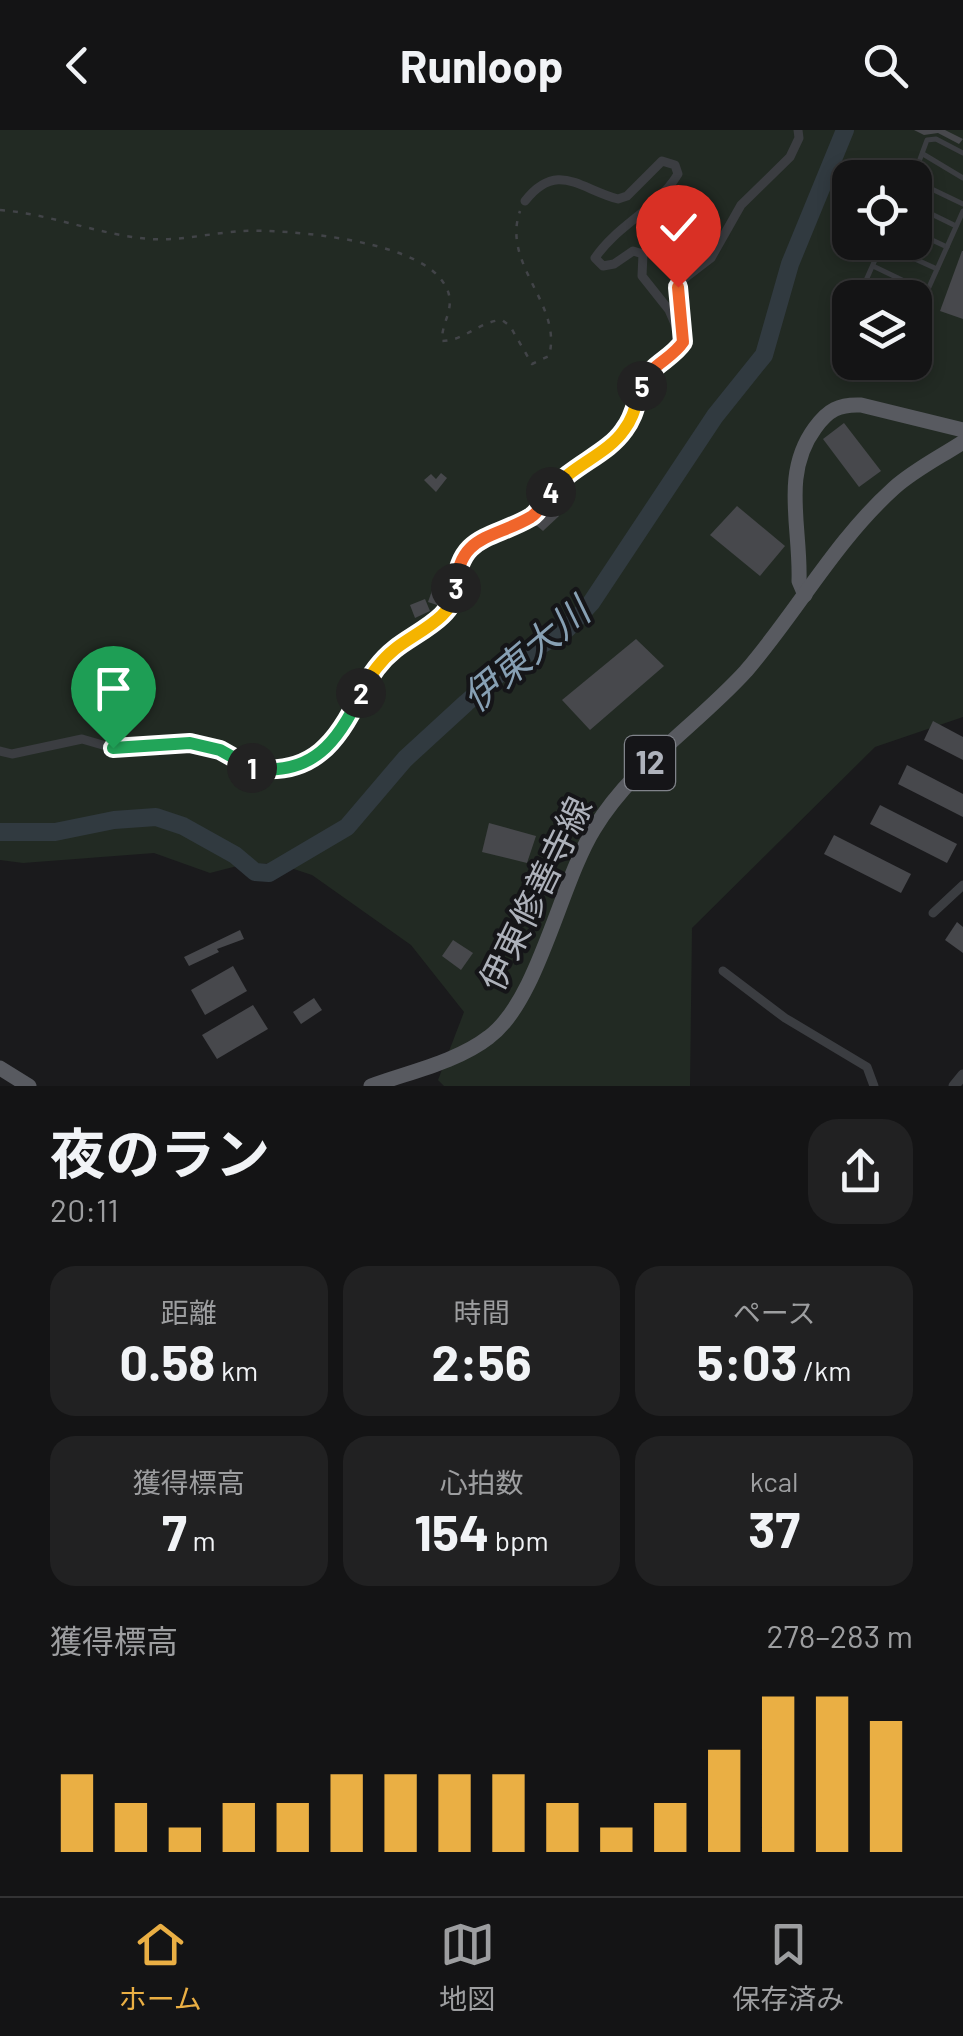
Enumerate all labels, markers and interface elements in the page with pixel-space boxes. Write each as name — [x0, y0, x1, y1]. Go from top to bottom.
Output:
icon: back — [50, 38, 105, 93]
text: Runloop — [400, 38, 563, 92]
icon: search — [858, 38, 913, 93]
map controls — [832, 160, 932, 380]
button: locate — [832, 160, 932, 260]
pin — [636, 185, 721, 288]
icon: check — [651, 200, 706, 255]
button: layers — [832, 280, 932, 380]
pin: 5 — [617, 361, 667, 411]
text: 5 — [634, 369, 650, 403]
pin: 4 — [526, 467, 576, 517]
text: 4 — [543, 475, 559, 509]
pin: 3 — [431, 563, 481, 613]
text: 3 — [448, 571, 464, 605]
water label: 伊東大川 — [452, 584, 601, 720]
pin — [71, 646, 156, 749]
icon: arrive — [86, 661, 141, 716]
pin: 2 — [336, 668, 386, 718]
text: 2 — [353, 676, 369, 710]
road number: 12 — [625, 736, 675, 790]
pin: 1 — [227, 743, 277, 793]
text: 1 — [247, 751, 257, 785]
street label: 伊東修善寺線 — [469, 790, 599, 997]
text: 夜のラン — [50, 1119, 270, 1185]
button: share — [808, 1119, 913, 1224]
text: 20:11 — [50, 1190, 119, 1228]
text: 距離 — [161, 1295, 217, 1329]
text: 時間 — [453, 1295, 510, 1329]
text: ペース — [733, 1295, 815, 1329]
text: 0.58 — [119, 1331, 215, 1391]
text: 2:56 — [431, 1331, 531, 1391]
text: 5:03 — [697, 1331, 797, 1391]
text: km — [215, 1353, 258, 1387]
text: /km — [797, 1353, 851, 1387]
text: kcal — [750, 1464, 799, 1498]
text: 獲得標高 — [133, 1465, 245, 1499]
text: 心拍数 — [439, 1465, 524, 1499]
text: 37 — [748, 1498, 800, 1558]
text: 7 — [162, 1501, 187, 1561]
text: 154 — [414, 1501, 489, 1561]
text: m — [187, 1523, 216, 1557]
text: bpm — [489, 1523, 549, 1557]
text: 278–283 m — [766, 1616, 913, 1654]
text: 獲得標高 — [50, 1621, 178, 1659]
tab: ホーム — [119, 1917, 202, 2017]
tab: 地図 — [439, 1917, 495, 2017]
tab: 保存済み — [732, 1917, 844, 2017]

